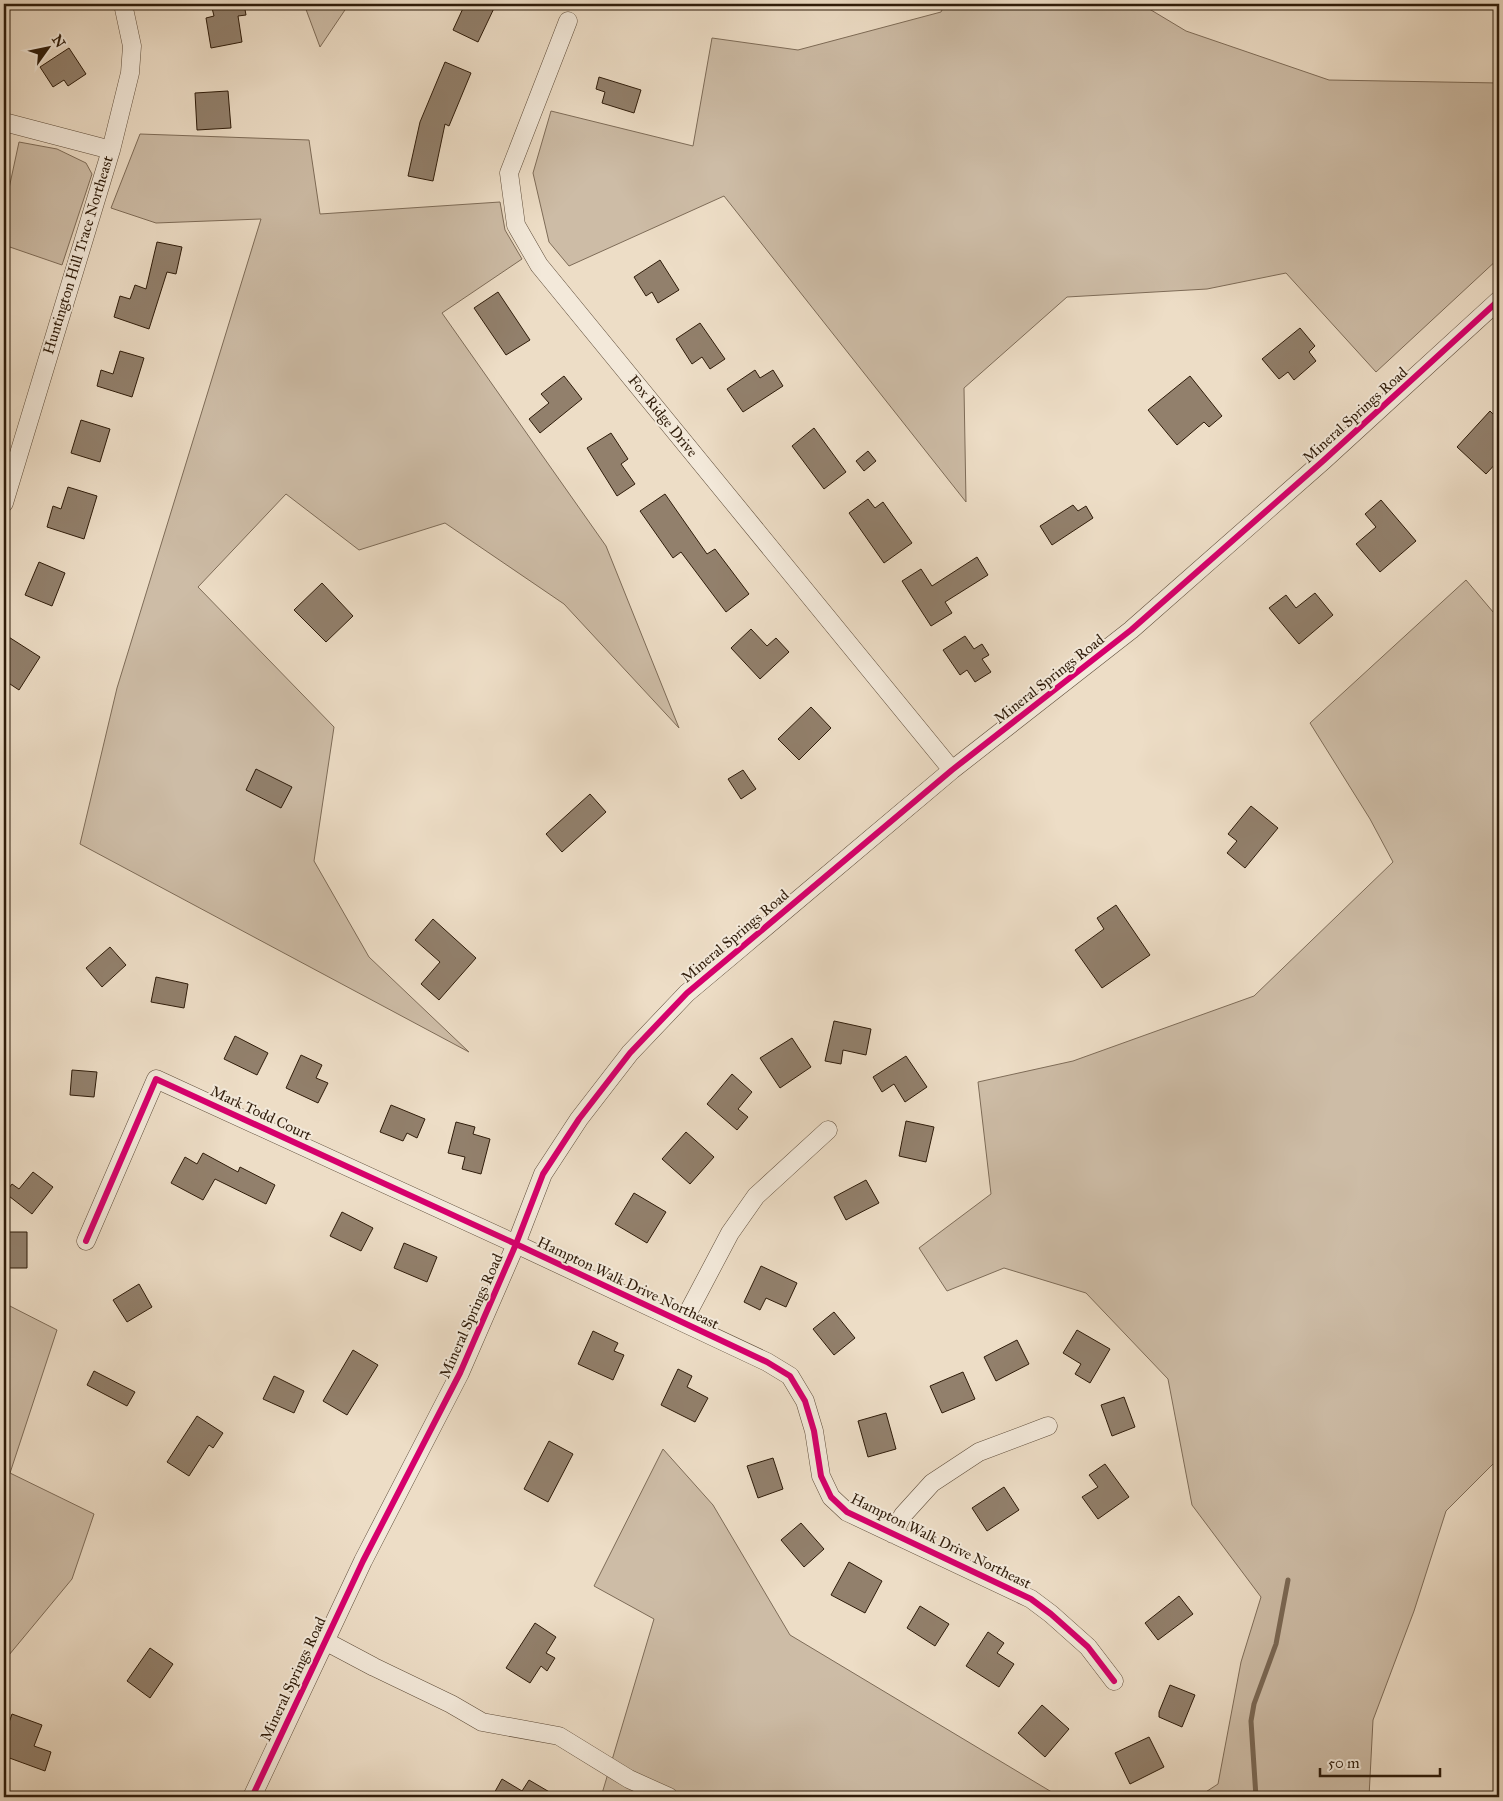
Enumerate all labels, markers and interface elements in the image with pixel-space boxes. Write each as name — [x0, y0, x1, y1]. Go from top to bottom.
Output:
north arrow — [22, 22, 72, 72]
text: N — [48, 32, 69, 51]
street label: Huntington Hill Trace Northeast — [39, 153, 117, 356]
street label: Mineral Springs Road — [1299, 363, 1411, 467]
street label: Fox Ridge Drive — [624, 371, 702, 461]
street label: Mineral Springs Road — [990, 630, 1108, 728]
street label: Mineral Springs Road — [678, 885, 793, 986]
street label: Mark Todd Court — [208, 1082, 315, 1145]
street label: Hampton Walk Drive Northeast — [534, 1233, 722, 1333]
street label: Mineral Springs Road — [435, 1250, 507, 1381]
street label: Hampton Walk Drive Northeast — [848, 1489, 1035, 1593]
street label: Mineral Springs Road — [256, 1614, 330, 1744]
scale bar — [1320, 1746, 1440, 1778]
text: 50 m — [1328, 1754, 1360, 1772]

